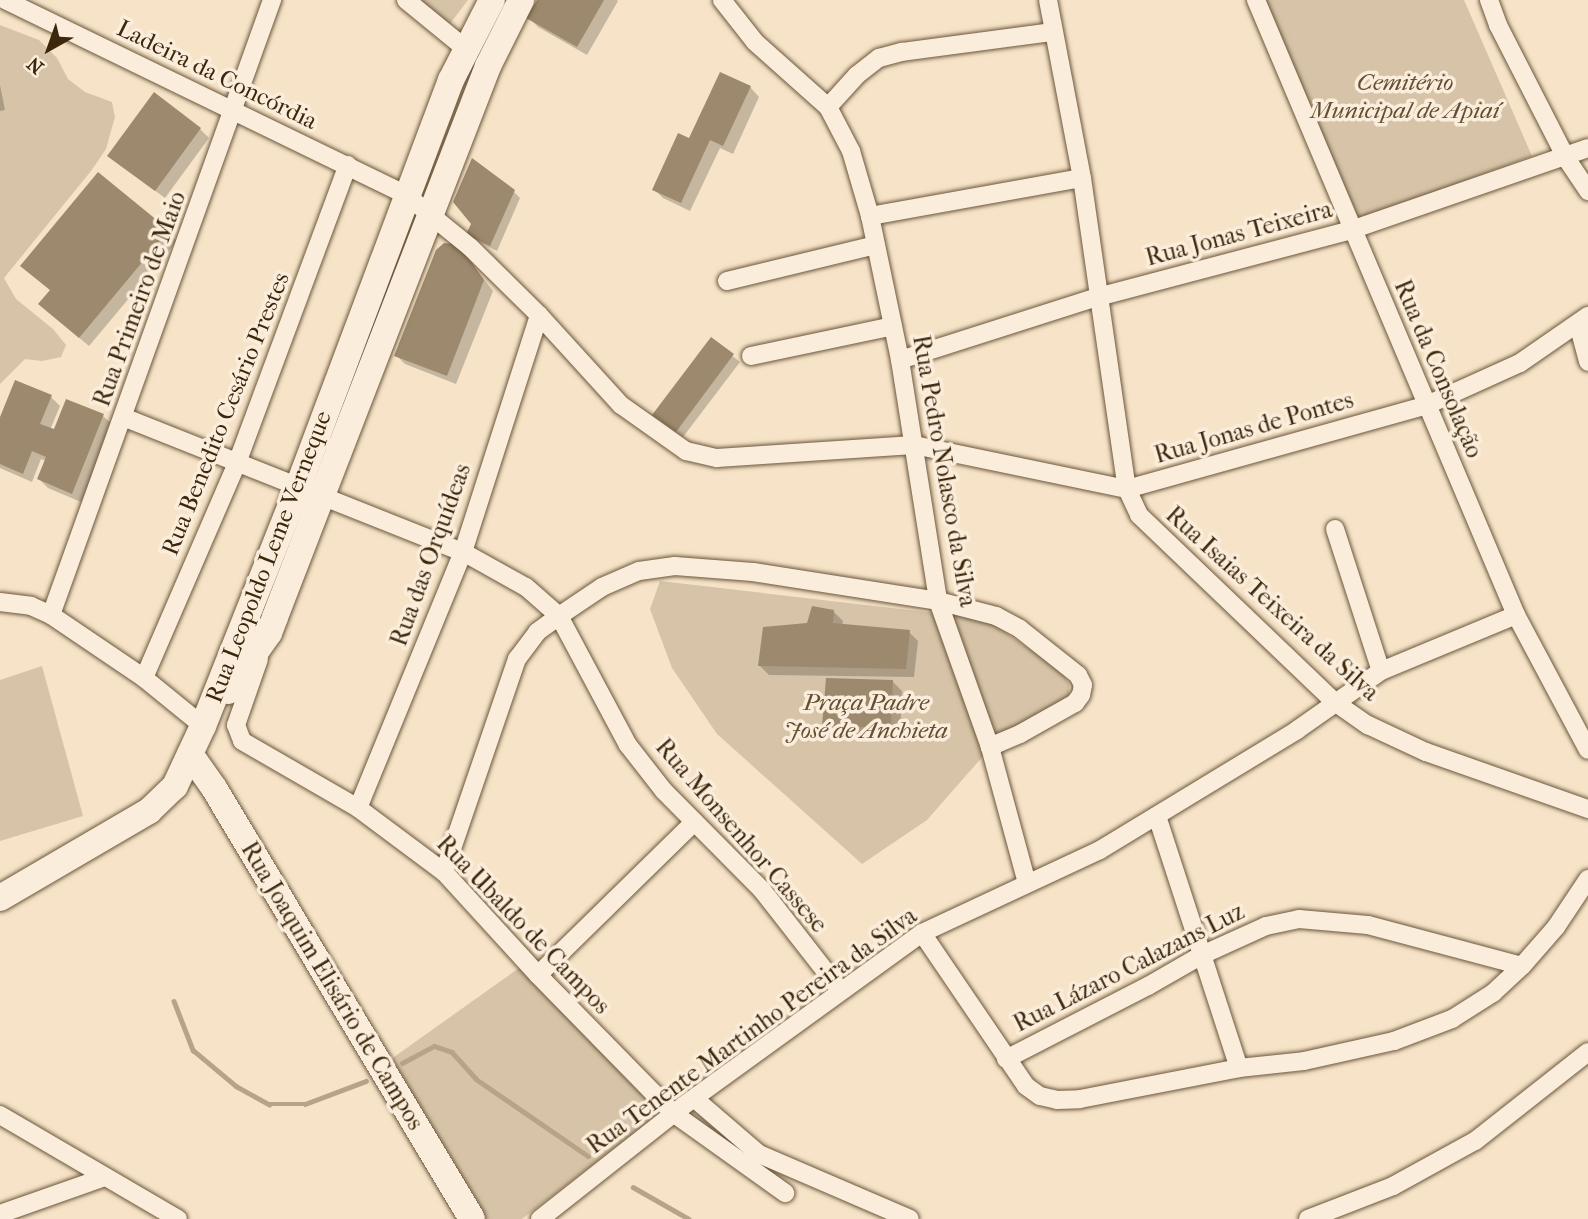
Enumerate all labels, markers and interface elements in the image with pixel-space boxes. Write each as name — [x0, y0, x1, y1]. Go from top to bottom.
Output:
north arrow — [14, 14, 84, 84]
street label: Ladeira da Concórdia — [112, 14, 322, 136]
text: N — [23, 52, 48, 78]
park label: Cemitério Municipal de Apiaí — [1310, 69, 1500, 125]
street label: Rua Primeiro de Maio — [88, 187, 192, 411]
street label: Rua Jonas Teixeira — [1143, 195, 1335, 273]
street label: Rua Benedito Cesário Prestes — [156, 268, 296, 560]
street label: Rua da Consolação — [1387, 276, 1489, 462]
street label: Rua Pedro Nolasco da Silva — [906, 333, 982, 609]
street label: Rua Jonas de Pontes — [1151, 386, 1357, 470]
street label: Rua Leopoldo Leme Verneque — [200, 407, 338, 707]
street label: Rua das Orquídeas — [385, 460, 477, 650]
street label: Rua Isaias Teixeira da Silva — [1159, 501, 1385, 707]
park label: Praça Padre José de Anchieta — [784, 689, 948, 745]
street label: Rua Monsenhor Cassese — [649, 733, 833, 939]
street label: Rua Ubaldo de Campos — [430, 830, 616, 1020]
street label: Rua Joaquim Elisário de Campos — [234, 837, 430, 1135]
street label: Rua Lázaro Calazans Luz — [1009, 897, 1249, 1039]
street label: Rua Tenente Martinho Pereira da Silva — [581, 902, 923, 1160]

